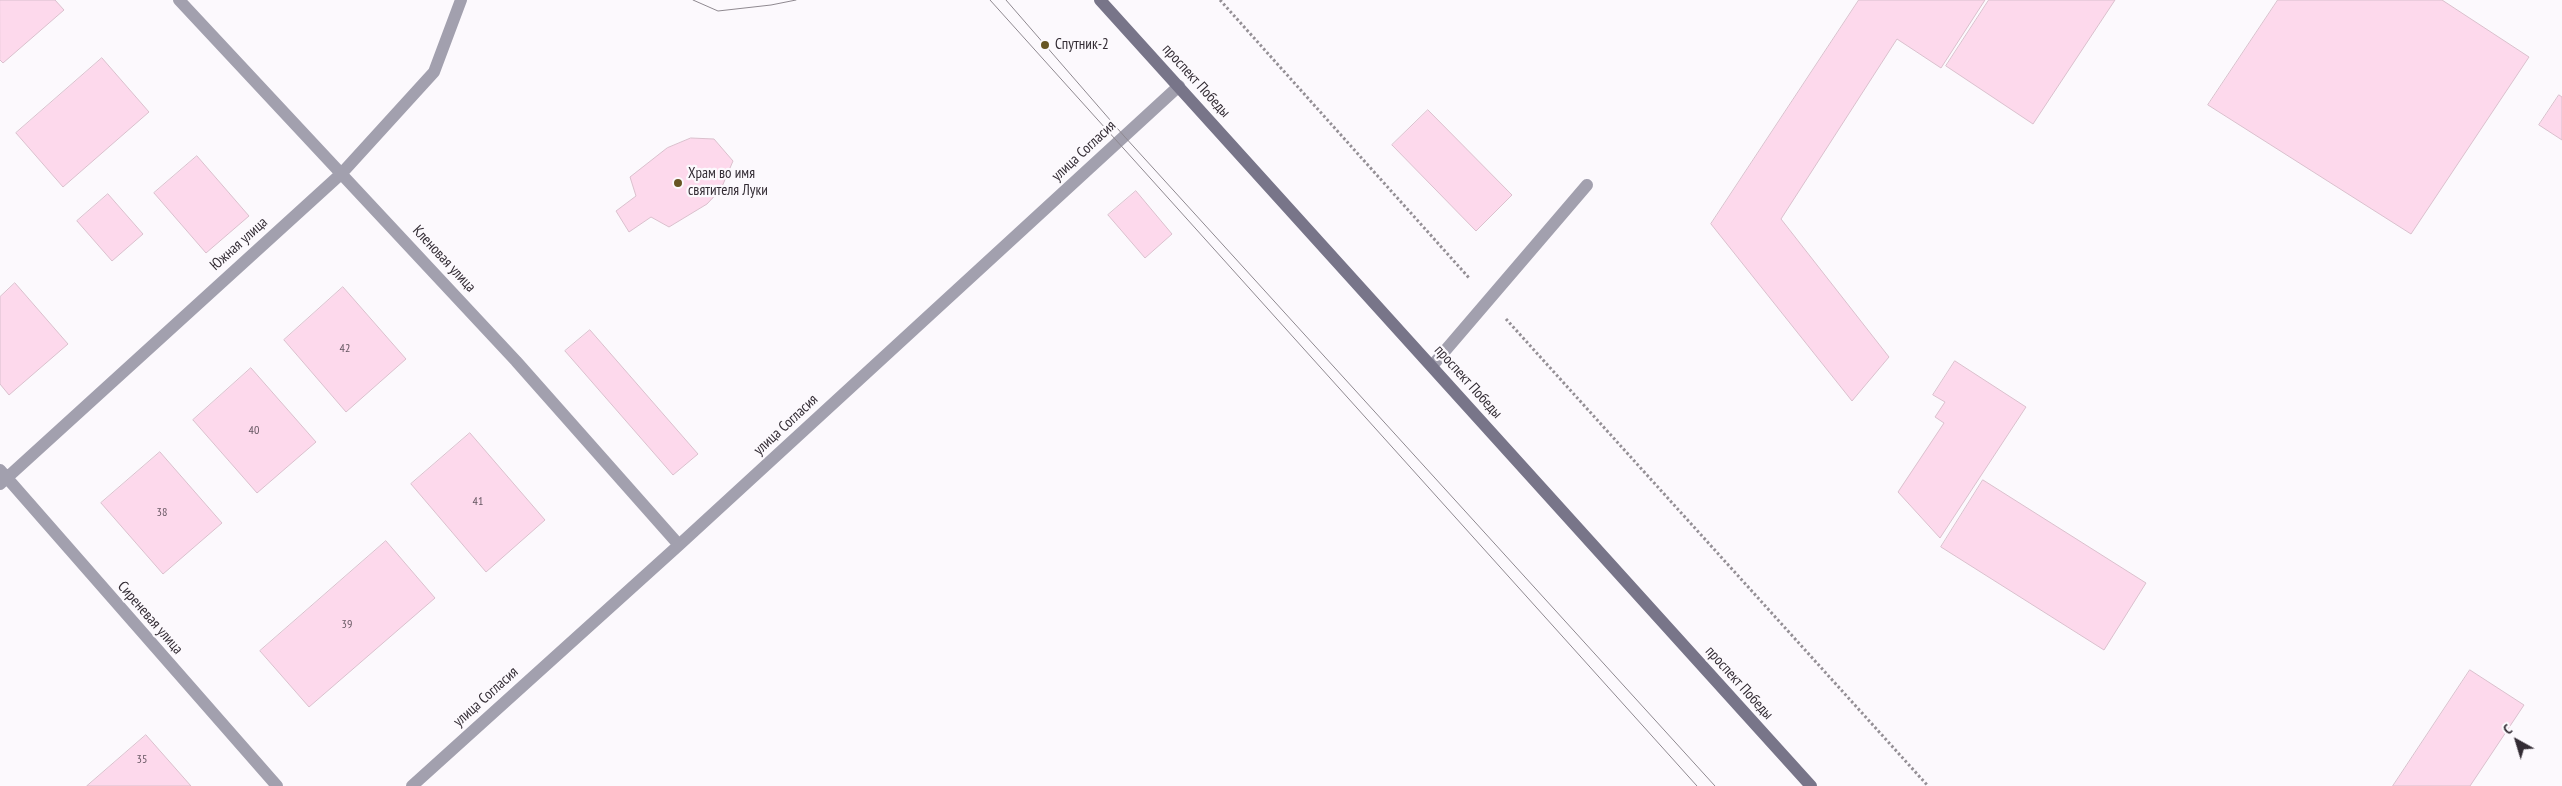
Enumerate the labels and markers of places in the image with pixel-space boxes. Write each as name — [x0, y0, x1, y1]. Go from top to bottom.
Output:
place label: Спутник-2 — [1055, 36, 1109, 54]
marker: Спутник-2 — [1039, 39, 1051, 51]
place label: Храм во имя святителя Луки — [688, 165, 768, 200]
marker: Храм во имя святителя Луки — [672, 177, 684, 189]

